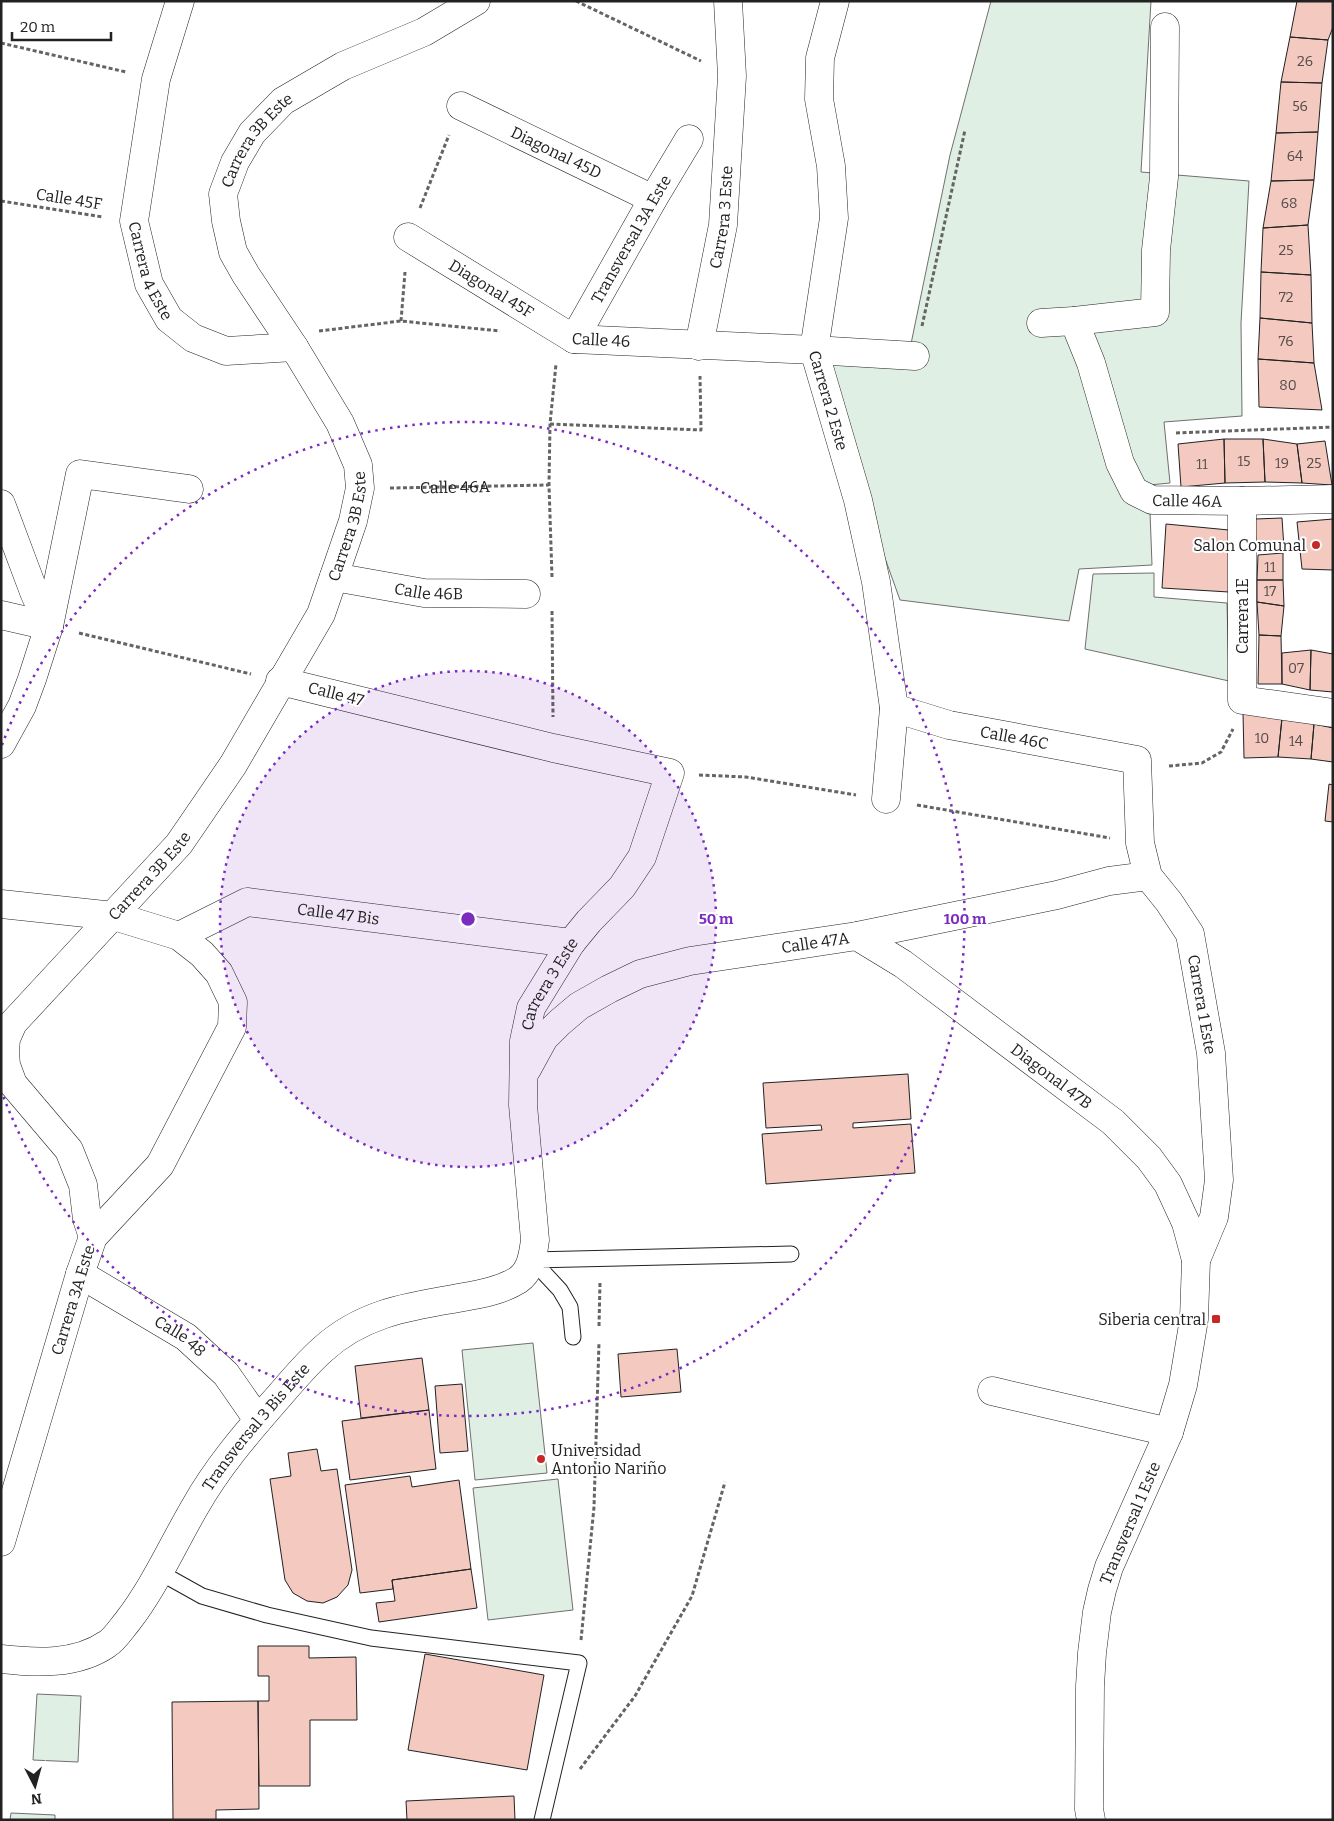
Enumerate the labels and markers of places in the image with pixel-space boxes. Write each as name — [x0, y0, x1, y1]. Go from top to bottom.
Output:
place label: Salon Comunal — [1193, 536, 1306, 555]
marker: Salon Comunal — [1310, 539, 1322, 551]
centre of rings — [459, 910, 477, 928]
place label: Siberia central — [1098, 1310, 1206, 1329]
marker: Siberia central — [1210, 1313, 1222, 1325]
place label: Universidad Antonio Nariño — [551, 1441, 666, 1478]
marker: Universidad Antonio Nariño — [535, 1453, 547, 1465]

